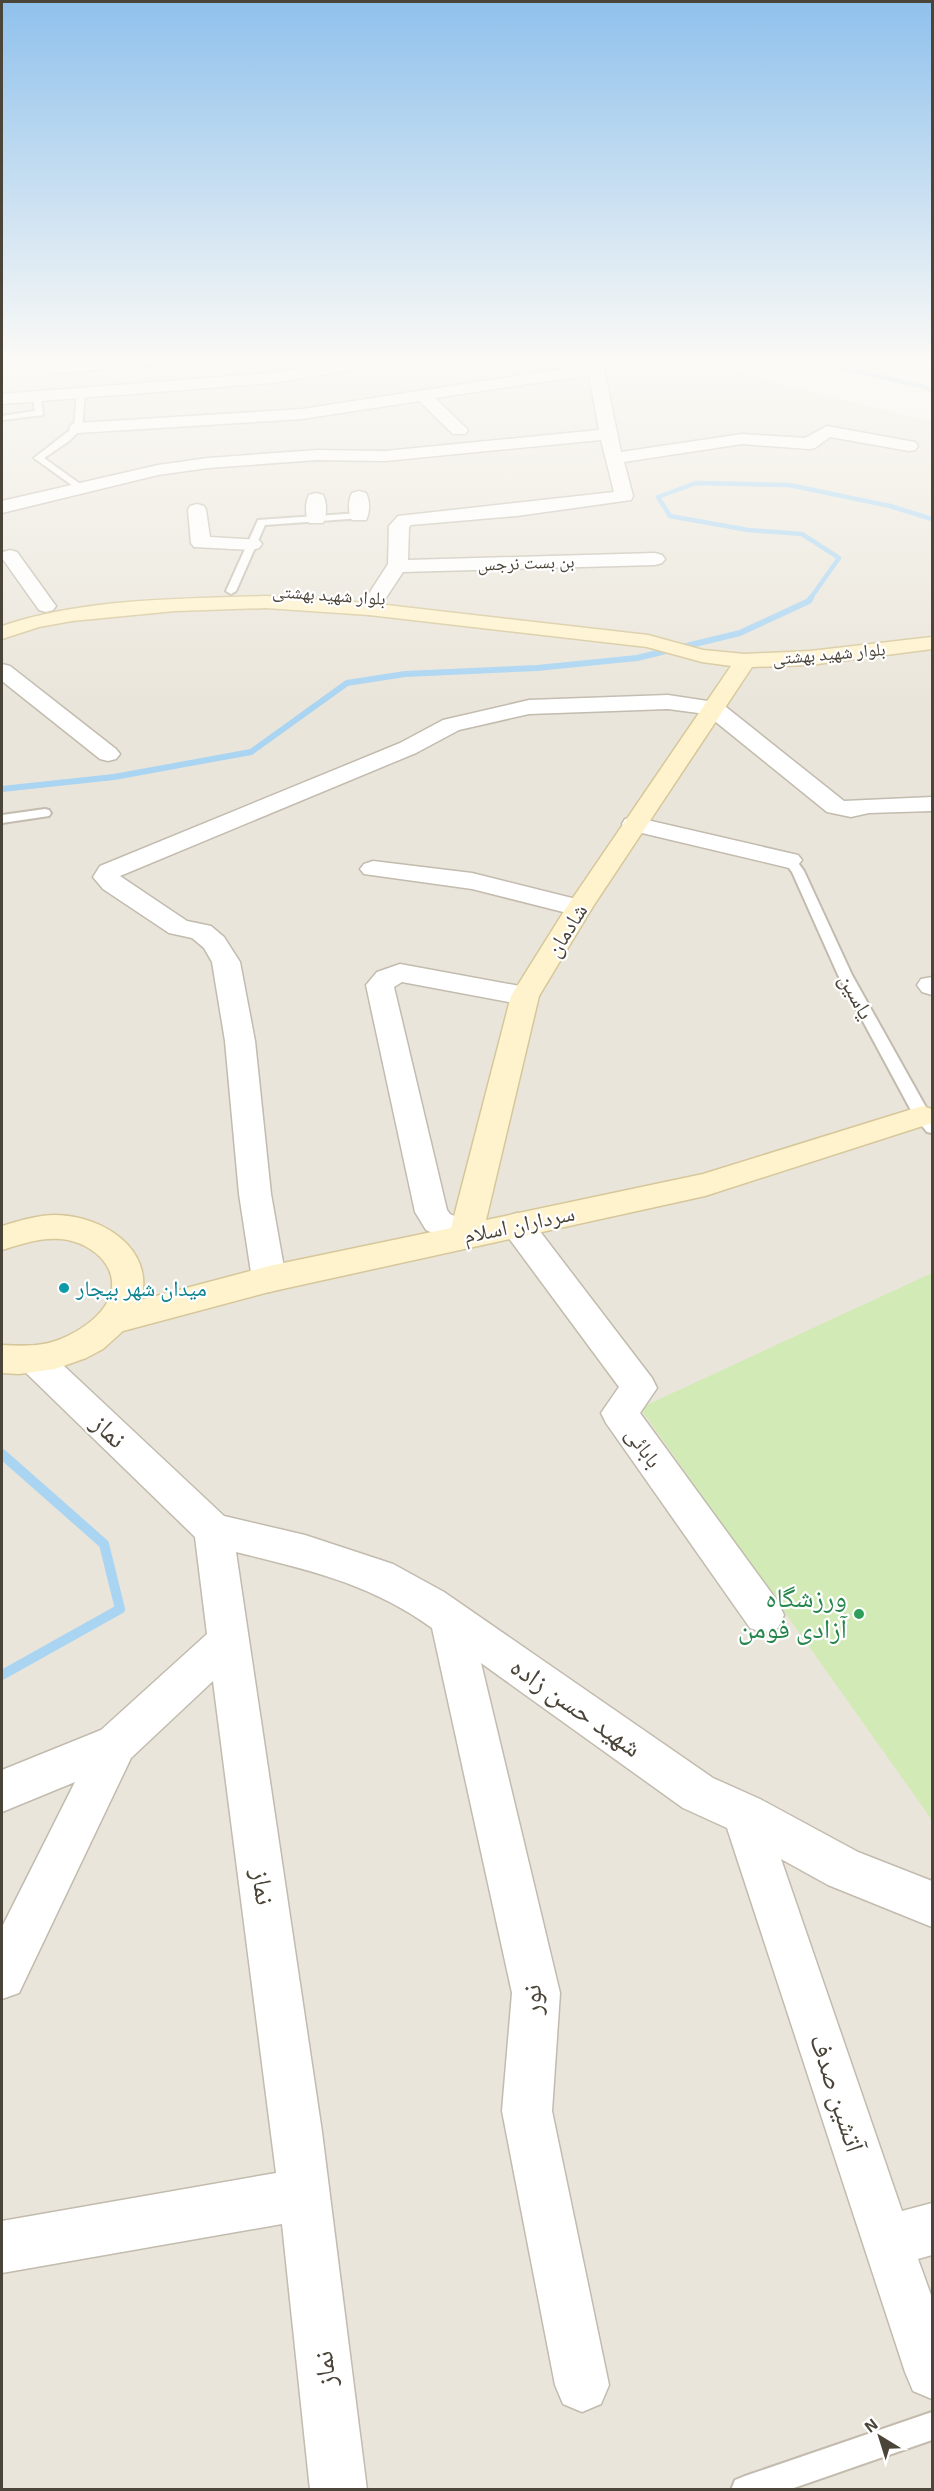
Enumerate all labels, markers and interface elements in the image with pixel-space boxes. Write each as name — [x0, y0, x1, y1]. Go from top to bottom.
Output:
street label: بن بست نرجس — [477, 549, 575, 576]
street label: بلوار شهید بهشتی — [272, 579, 386, 610]
street label: بلوار شهید بهشتی — [771, 637, 886, 670]
street label: شادمان — [539, 898, 593, 962]
street label: یاسین — [833, 968, 881, 1024]
street label: سرداران اسلام — [461, 1199, 577, 1250]
place label: میدان شهر بیجار — [75, 1274, 207, 1302]
marker: میدان شهر بیجار — [57, 1281, 71, 1295]
street label: نماز — [85, 1405, 134, 1454]
street label: بابائی — [620, 1421, 668, 1473]
place label: ورزشگاه آزادی فومن — [738, 1580, 848, 1645]
marker: ورزشگاه آزادی فومن — [852, 1607, 866, 1621]
street label: شهید حسن زاده — [504, 1649, 649, 1764]
street label: نماز — [246, 1866, 283, 1907]
street label: نور — [513, 1984, 548, 2017]
street label: آتشین صدف — [803, 2029, 873, 2157]
street label: نماز — [305, 2349, 342, 2390]
north arrow — [850, 2407, 910, 2467]
text: N — [860, 2414, 881, 2436]

